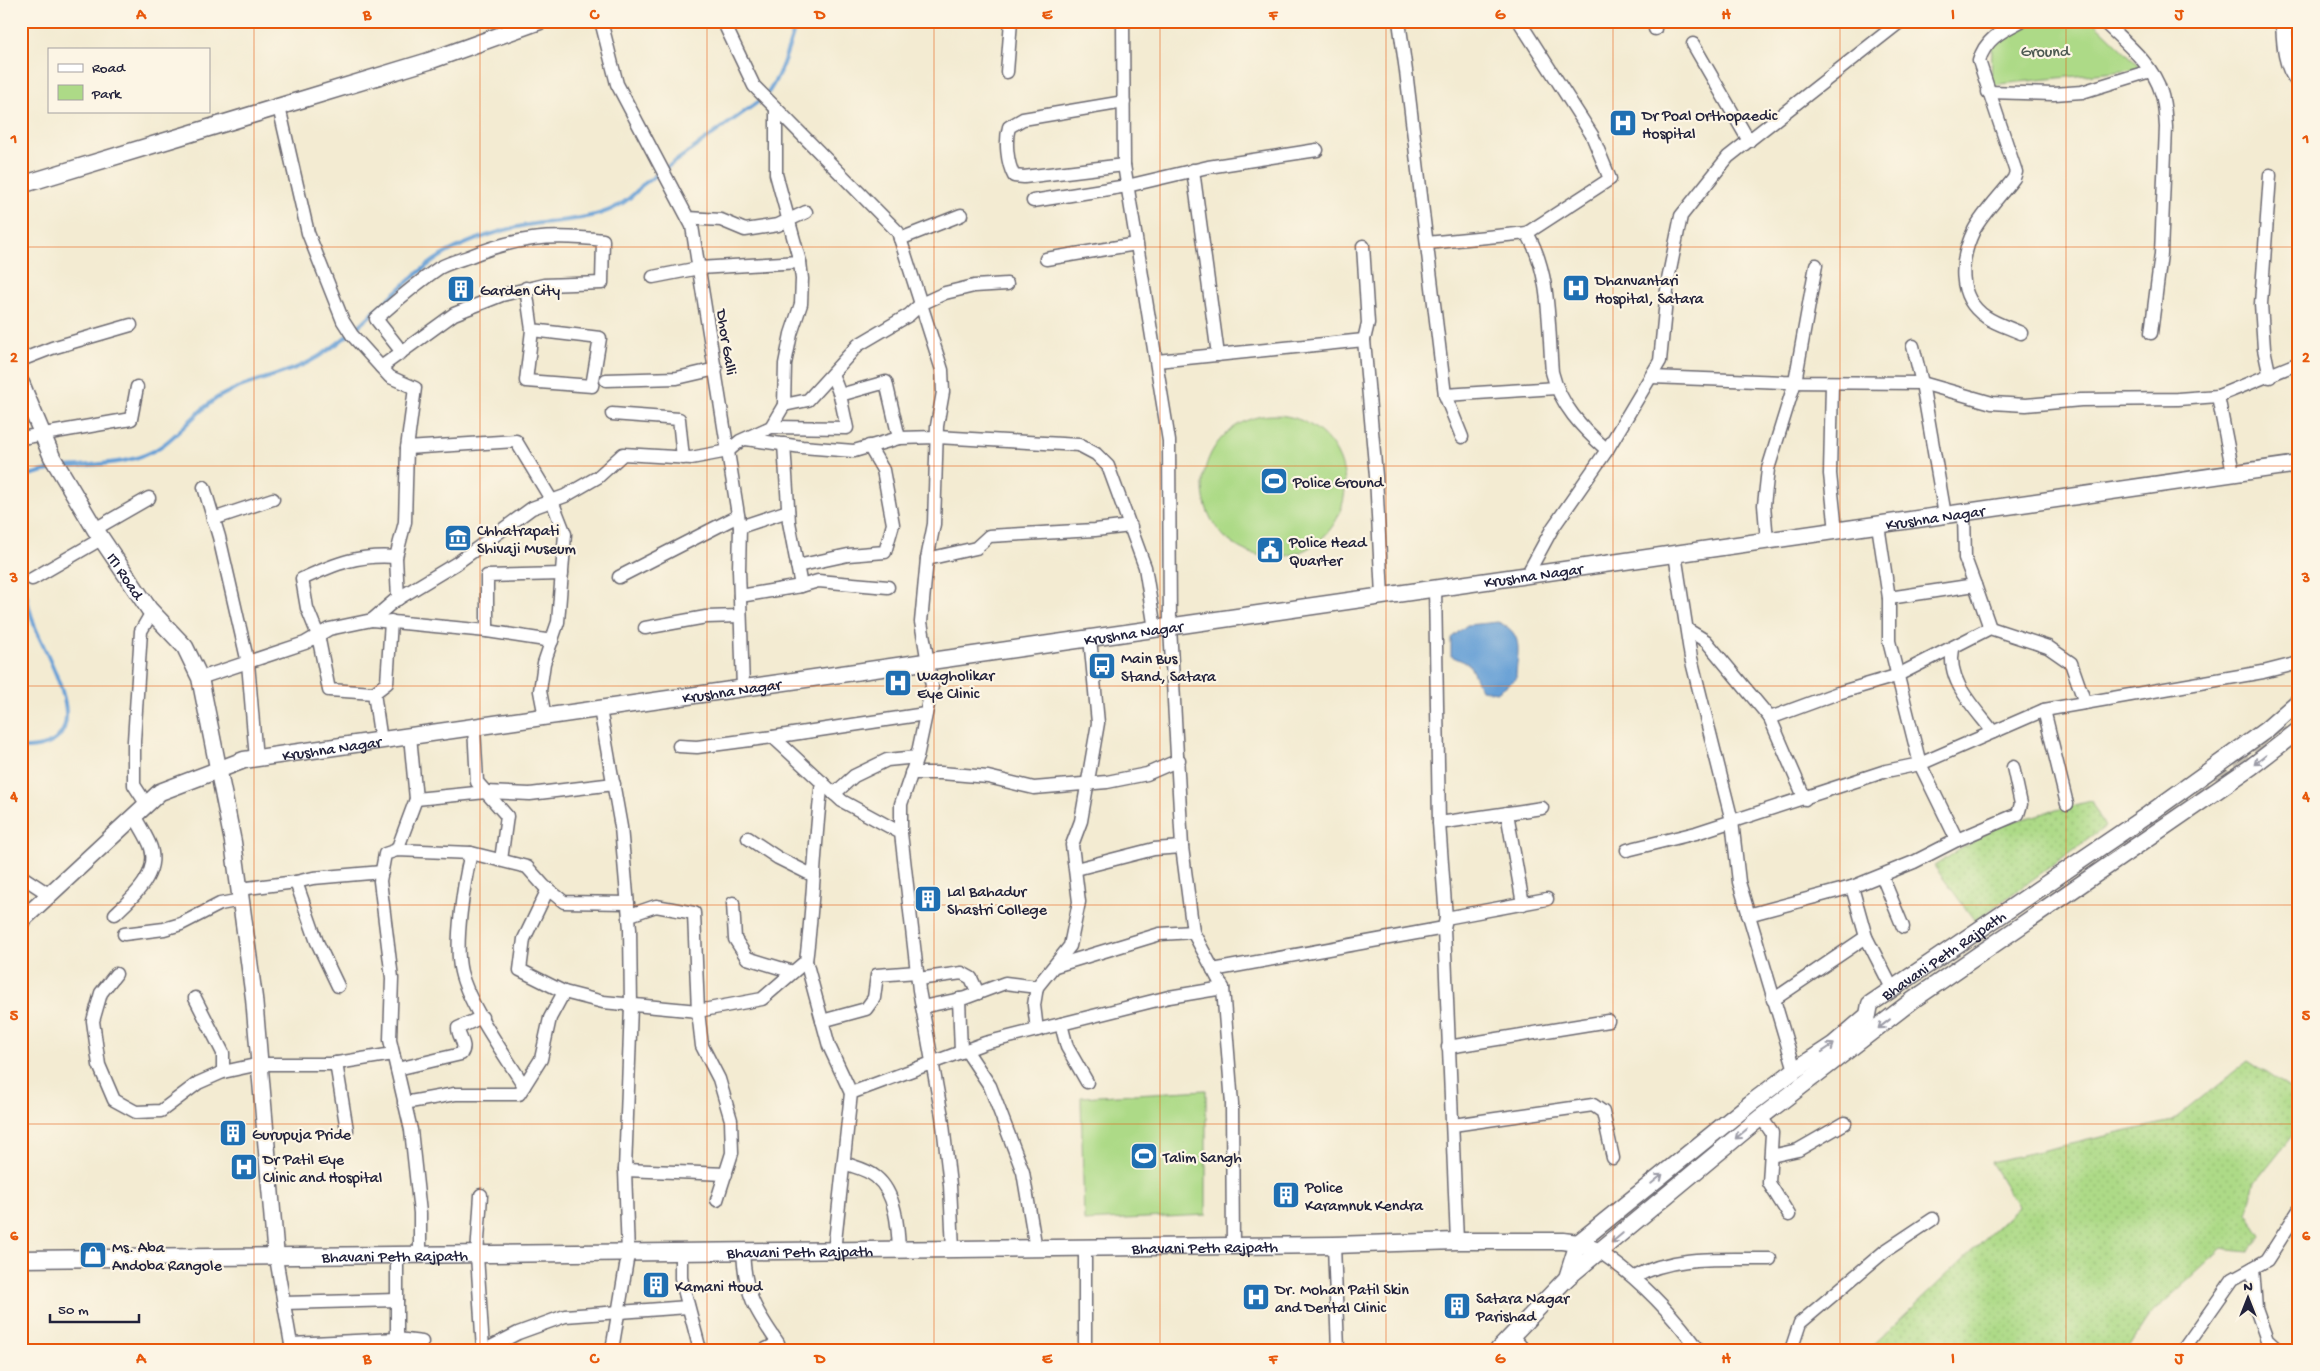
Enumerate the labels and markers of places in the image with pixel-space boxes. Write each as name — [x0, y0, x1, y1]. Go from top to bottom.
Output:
hospital icon: Dr Poal Orthopaedic Hospital — [1608, 108, 1638, 138]
place label: Dr Poal Orthopaedic Hospital — [1641, 108, 1778, 145]
hospital icon: Dhanvantari Hospital, Satara — [1561, 273, 1591, 303]
place label: Dhanvantari Hospital, Satara — [1594, 273, 1705, 310]
building icon: Garden City — [446, 274, 476, 304]
place label: Garden City — [480, 283, 560, 302]
sports icon: Police Ground — [1259, 466, 1289, 496]
place label: Police Ground — [1292, 475, 1385, 494]
museum icon: Chhatrapati Shivaji Museum — [443, 523, 473, 553]
place label: Chhatrapati Shivaji Museum — [477, 523, 577, 560]
public building icon: Police Head Quarter — [1255, 535, 1285, 565]
place label: Police Head Quarter — [1288, 535, 1368, 572]
bus stop icon: Main Bus Stand, Satara — [1087, 651, 1117, 681]
place label: Main Bus Stand, Satara — [1121, 651, 1217, 688]
hospital icon: Wagholikar Eye Clinic — [883, 668, 913, 698]
place label: Wagholikar Eye Clinic — [917, 668, 995, 705]
building icon: Lal Bahadur Shastri College — [913, 884, 943, 914]
place label: Lal Bahadur Shastri College — [947, 884, 1048, 921]
building icon: Gurupuja Pride — [218, 1118, 248, 1148]
place label: Gurupuja Pride — [252, 1127, 352, 1146]
sports icon: Talim Sangh — [1129, 1141, 1159, 1171]
place label: Talim Sangh — [1162, 1150, 1242, 1169]
hospital icon: Dr Patil Eye Clinic and Hospital — [229, 1152, 259, 1182]
place label: Dr Patil Eye Clinic and Hospital — [262, 1152, 382, 1189]
building icon: Police Karamnuk Kendra — [1271, 1180, 1301, 1210]
place label: Police Karamnuk Kendra — [1304, 1180, 1424, 1217]
shop icon: Ms. Aba Andoba Rangole — [78, 1240, 108, 1270]
place label: Ms. Aba Andoba Rangole — [112, 1240, 223, 1277]
building icon: Kamani Houd — [641, 1270, 671, 1300]
place label: Kamani Houd — [675, 1279, 764, 1298]
hospital icon: Dr. Mohan Patil Skin and Dental Clinic — [1241, 1282, 1271, 1312]
place label: Dr. Mohan Patil Skin and Dental Clinic — [1274, 1282, 1409, 1319]
building icon: Satara Nagar Parishad — [1442, 1291, 1472, 1321]
place label: Satara Nagar Parishad — [1475, 1291, 1570, 1328]

